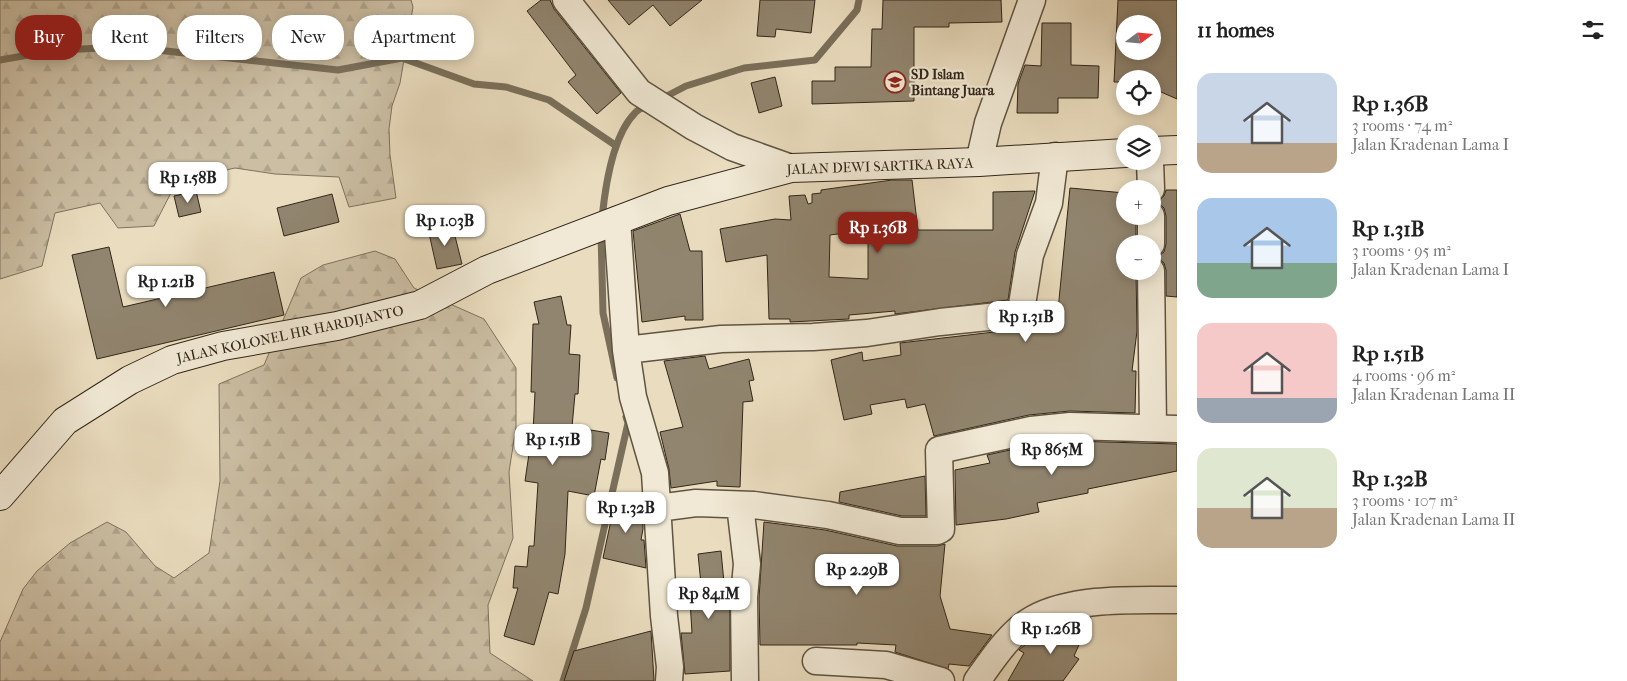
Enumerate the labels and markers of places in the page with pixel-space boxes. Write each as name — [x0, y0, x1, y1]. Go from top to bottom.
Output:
place label: SD Islam Bintang Juara — [911, 66, 995, 99]
school or university icon: SD Islam Bintang Juara — [883, 70, 907, 94]
pin: Rp 1.58B — [136, 162, 240, 204]
pin: Rp 1.03B — [393, 204, 497, 247]
pin: Rp 1.36B — [826, 212, 930, 254]
pin: Rp 1.21B — [114, 266, 218, 308]
pin: Rp 1.31B — [974, 300, 1078, 343]
pin: Rp 1.51B — [501, 424, 605, 466]
pin: Rp 865M — [1006, 434, 1098, 476]
pin: Rp 1.32B — [574, 492, 678, 534]
pin: Rp 2.29B — [805, 554, 909, 596]
pin: Rp 841M — [663, 578, 755, 620]
pin: Rp 1.26B — [999, 612, 1103, 655]

